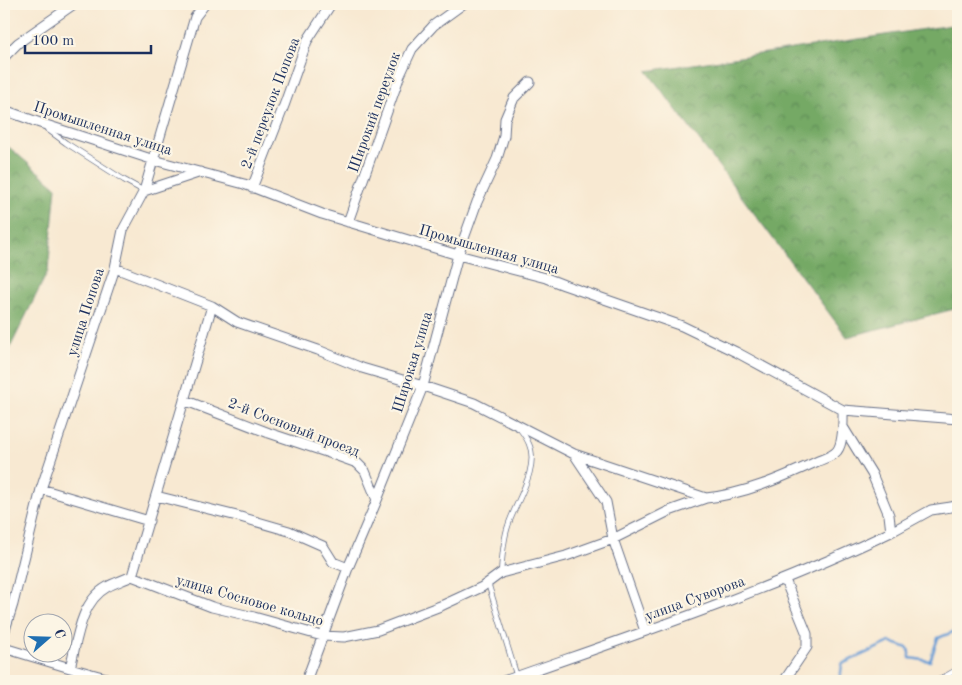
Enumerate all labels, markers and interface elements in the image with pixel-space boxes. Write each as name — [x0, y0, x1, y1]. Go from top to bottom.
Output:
scale bar — [25, 22, 151, 54]
text: 100 m — [32, 34, 74, 49]
street label: 2-й переулок Попова — [239, 35, 304, 171]
street label: Широкий переулок — [347, 50, 404, 175]
street label: Промышленная улица — [31, 100, 174, 159]
street label: Промышленная улица — [417, 223, 561, 278]
street label: улица Попова — [65, 266, 108, 359]
street label: Широкая улица — [391, 309, 436, 415]
street label: 2-й Сосновый проезд — [226, 396, 362, 461]
street label: улица Сосновое кольцо — [174, 573, 325, 630]
street label: улица Суворова — [644, 574, 748, 624]
north arrow — [22, 612, 72, 662]
text: С — [51, 627, 67, 641]

